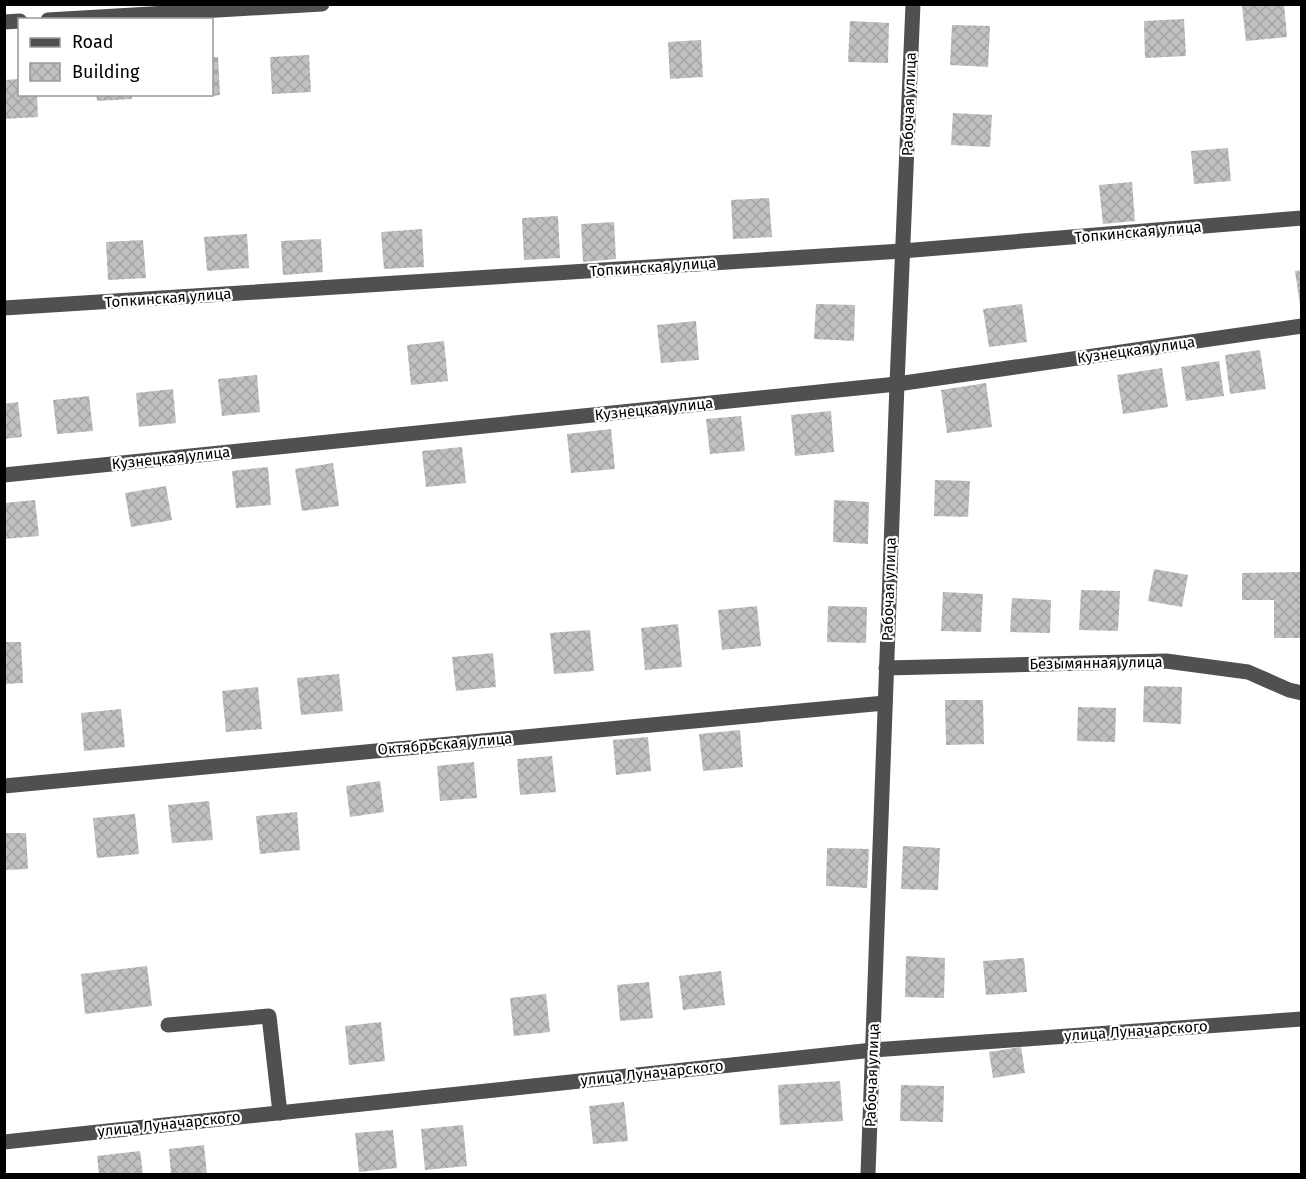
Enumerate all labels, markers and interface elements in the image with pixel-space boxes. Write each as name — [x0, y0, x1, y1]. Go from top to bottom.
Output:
legend — [18, 18, 213, 96]
text: Road — [72, 31, 114, 53]
street label: Рабочая улица — [898, 52, 920, 156]
text: Building — [72, 61, 140, 83]
street label: Топкинская улица — [1074, 217, 1202, 247]
street label: Топкинская улица — [589, 254, 717, 280]
street label: Топкинская улица — [104, 285, 232, 311]
street label: Кузнецкая улица — [1076, 333, 1196, 367]
street label: Кузнецкая улица — [594, 394, 714, 424]
street label: Кузнецкая улица — [111, 443, 231, 473]
street label: Рабочая улица — [878, 537, 900, 641]
street label: Безымянная улица — [1029, 653, 1163, 673]
street label: Октябрьская улица — [377, 729, 513, 759]
street label: улица Луначарского — [1064, 1017, 1208, 1045]
street label: Рабочая улица — [861, 1023, 883, 1127]
street label: улица Луначарского — [580, 1057, 724, 1089]
street label: улица Луначарского — [97, 1108, 241, 1140]

